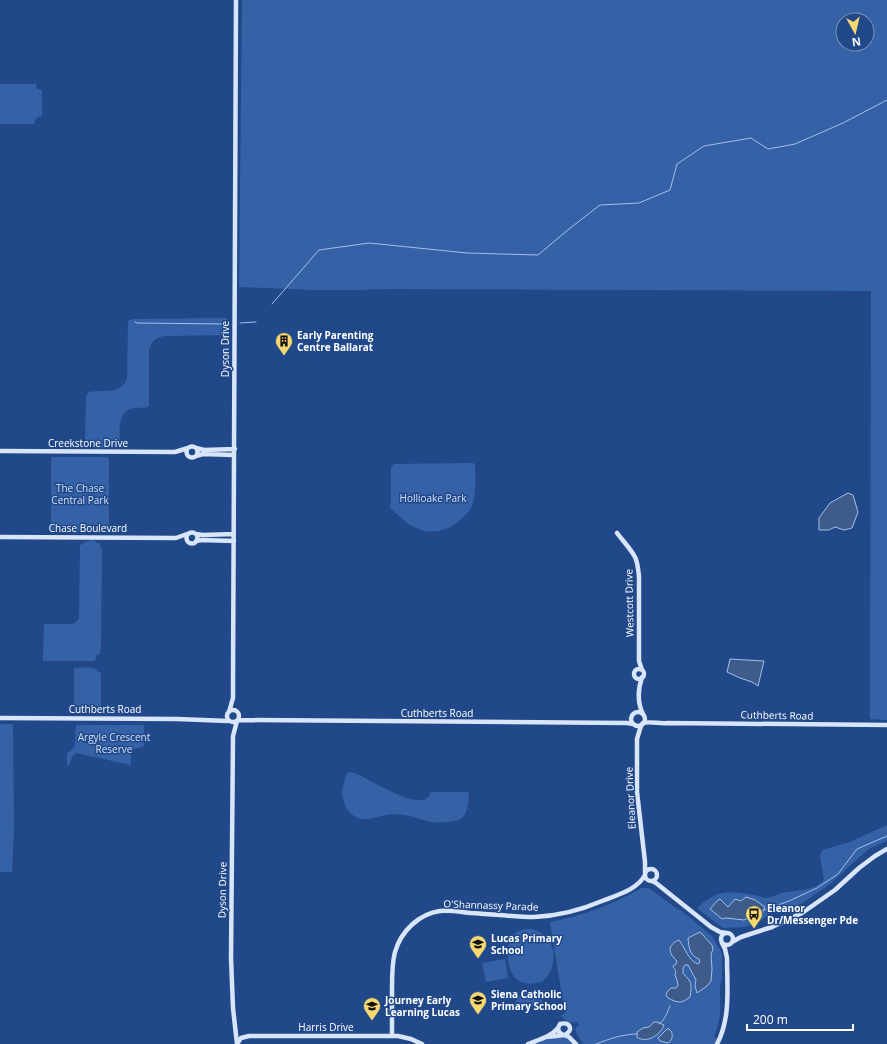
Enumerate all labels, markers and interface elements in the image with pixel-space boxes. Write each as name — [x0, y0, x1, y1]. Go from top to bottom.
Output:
north arrow — [835, 12, 875, 52]
text: N — [851, 34, 862, 50]
street label: Dyson Drive — [218, 320, 232, 377]
place label: Early Parenting Centre Ballarat — [297, 328, 374, 354]
building icon: Early Parenting Centre Ballarat — [274, 331, 294, 356]
street label: Creekstone Drive — [48, 436, 128, 450]
park label: The Chase Central Park — [51, 481, 109, 507]
park label: Hollioake Park — [400, 491, 467, 505]
street label: Chase Boulevard — [49, 521, 127, 535]
street label: Westcott Drive — [621, 568, 637, 637]
street label: Cuthberts Road — [69, 702, 141, 716]
street label: Cuthberts Road — [401, 706, 473, 720]
street label: Cuthberts Road — [741, 707, 813, 723]
park label: Argyle Crescent Reserve — [78, 730, 151, 756]
street label: Eleanor Drive — [621, 766, 639, 830]
street label: Dyson Drive — [215, 861, 229, 918]
street label: O'Shannassy Parade — [443, 896, 539, 914]
place label: Eleanor Dr/Messenger Pde — [767, 901, 858, 927]
bus stop icon: Eleanor Dr/Messenger Pde — [744, 904, 764, 929]
place label: Lucas Primary School — [491, 931, 562, 957]
school or university icon: Lucas Primary School — [468, 934, 488, 959]
place label: Siena Catholic Primary School — [491, 987, 566, 1013]
school or university icon: Siena Catholic Primary School — [468, 990, 488, 1015]
place label: Journey Early Learning Lucas — [384, 993, 460, 1019]
school or university icon: Journey Early Learning Lucas — [362, 996, 382, 1021]
scale bar — [747, 1006, 853, 1032]
text: 200 m — [753, 1011, 788, 1028]
street label: Harris Drive — [298, 1020, 354, 1034]

